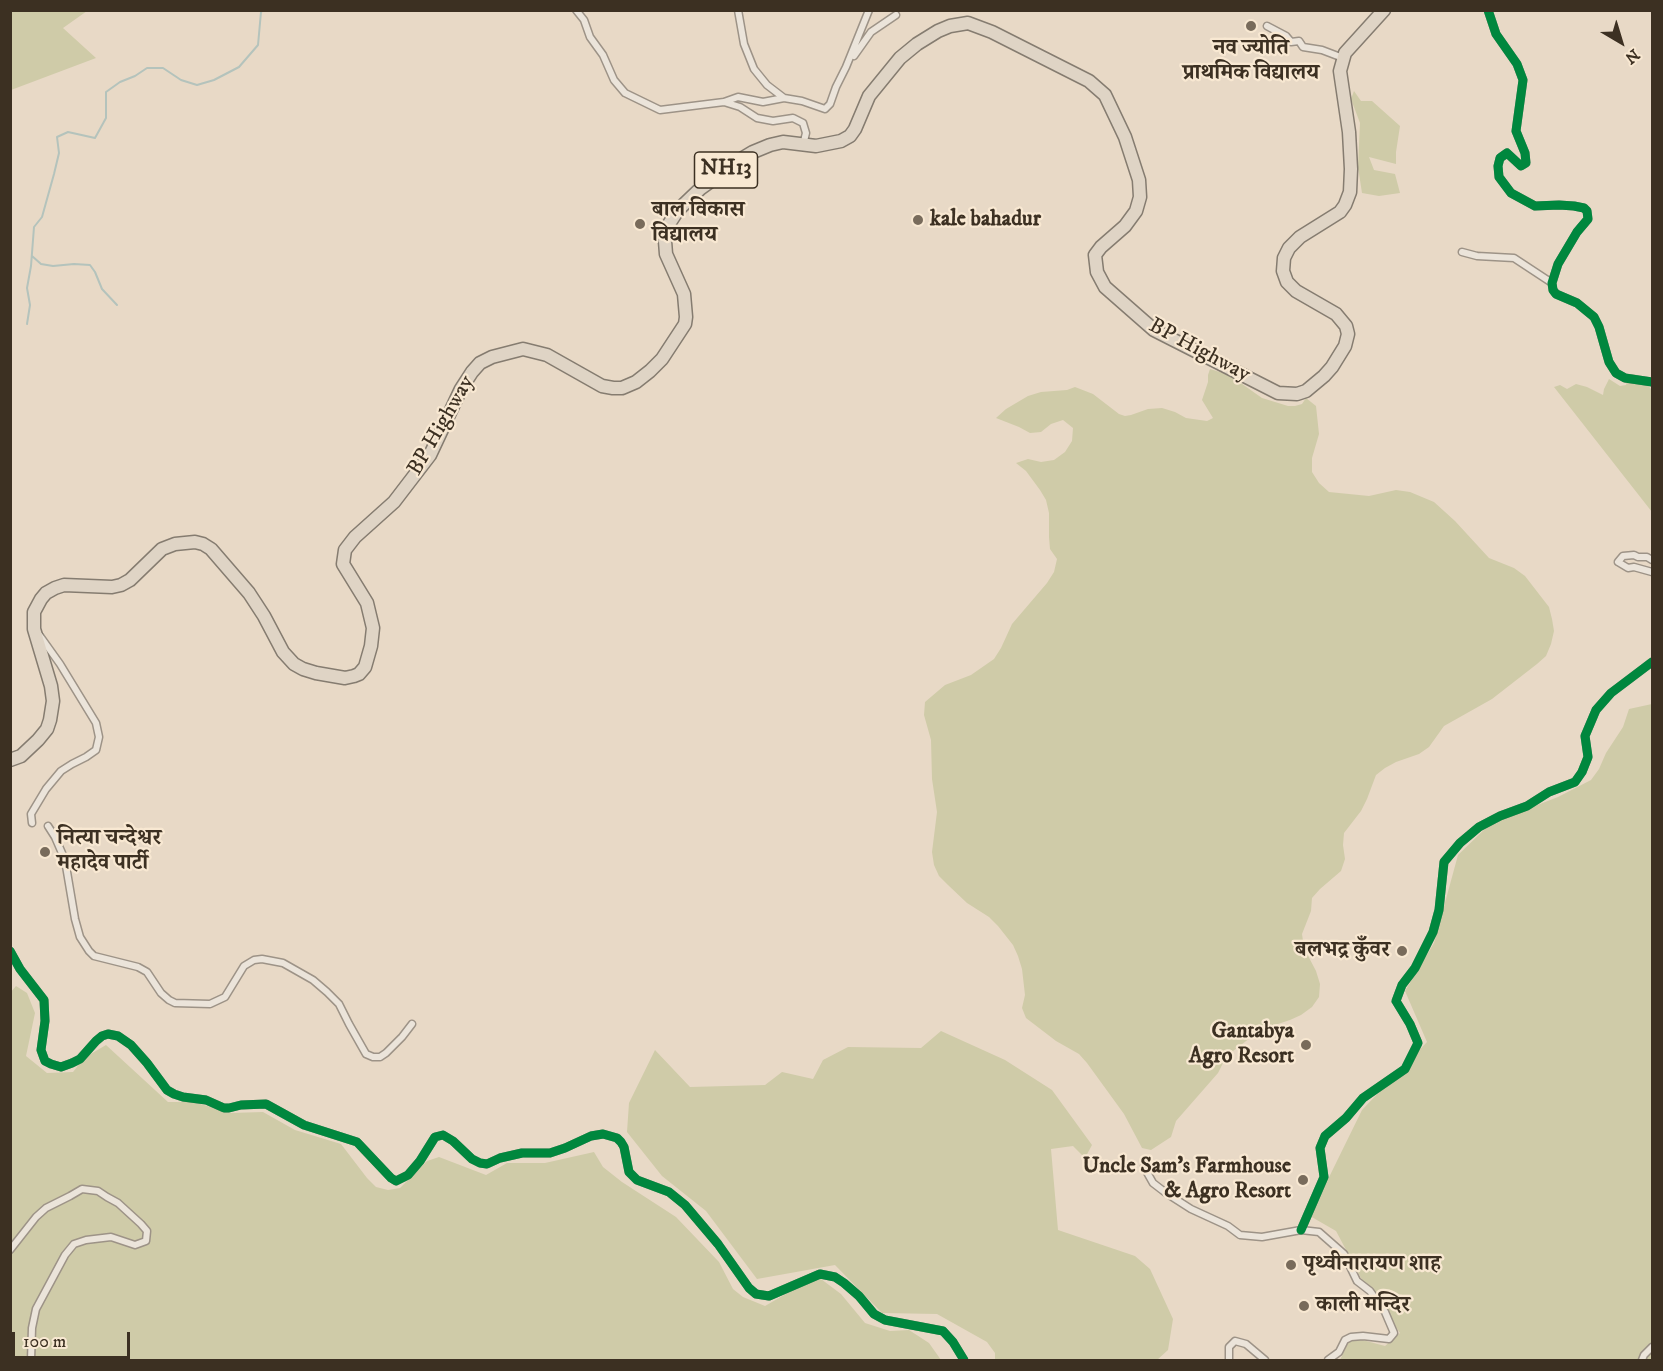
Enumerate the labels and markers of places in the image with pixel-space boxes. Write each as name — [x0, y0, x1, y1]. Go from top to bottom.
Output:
marker: नव ज्योति प्राथमिक विद्यालय — [1244, 19, 1258, 33]
place label: नव ज्योति प्राथमिक विद्यालय — [1183, 36, 1319, 88]
place label: बाल विकास विद्यालय — [652, 198, 744, 249]
place label: kale bahadur — [930, 207, 1041, 233]
marker: kale bahadur — [911, 213, 925, 227]
marker: बाल विकास विद्यालय — [633, 217, 647, 231]
place label: नित्या चन्देश्वर महादेव पार्टी — [57, 826, 161, 878]
marker: नित्या चन्देश्वर महादेव पार्टी — [38, 845, 52, 859]
place label: बलभद्र कुँवर — [1295, 938, 1390, 964]
marker: बलभद्र कुँवर — [1395, 944, 1409, 958]
place label: Gantabya Agro Resort — [1189, 1019, 1294, 1070]
marker: Gantabya Agro Resort — [1299, 1038, 1313, 1052]
place label: Uncle Sam's Farmhouse & Agro Resort — [1082, 1154, 1291, 1206]
marker: Uncle Sam's Farmhouse & Agro Resort — [1296, 1173, 1310, 1187]
place label: पृथ्वीनारायण शाह — [1303, 1252, 1441, 1278]
marker: पृथ्वीनारायण शाह — [1284, 1258, 1298, 1272]
place label: काली मन्दिर — [1316, 1293, 1410, 1319]
marker: काली मन्दिर — [1297, 1299, 1311, 1313]

